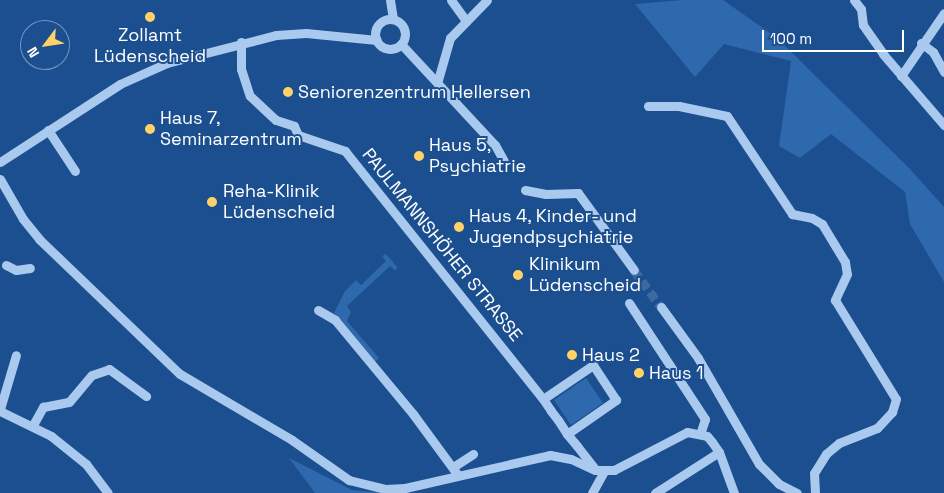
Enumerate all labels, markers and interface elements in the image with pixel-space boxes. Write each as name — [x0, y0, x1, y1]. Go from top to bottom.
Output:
marker: Zollamt Lüdenscheid — [144, 11, 156, 23]
north arrow — [20, 20, 70, 70]
scale bar — [764, 20, 906, 52]
place label: Zollamt Lüdenscheid — [94, 25, 206, 68]
text: 100 m — [770, 29, 812, 48]
text: N — [23, 44, 43, 61]
place label: Seniorenzentrum Hellersen — [298, 81, 531, 103]
marker: Seniorenzentrum Hellersen — [282, 86, 294, 98]
place label: Haus 7, Seminarzentrum — [160, 108, 302, 150]
marker: Haus 7, Seminarzentrum — [144, 123, 156, 135]
place label: Haus 5, Psychiatrie — [429, 135, 526, 178]
street label: PAULMANNSHÖHER STRASSE — [357, 144, 527, 346]
marker: Haus 5, Psychiatrie — [413, 150, 425, 162]
place label: Reha-Klinik Lüdenscheid — [223, 181, 335, 223]
marker: Reha-Klinik Lüdenscheid — [205, 195, 219, 209]
place label: Haus 4, Kinder- und Jugendpsychiatrie — [469, 206, 638, 248]
marker: Haus 4, Kinder- und Jugendpsychiatrie — [453, 221, 465, 233]
place label: Klinikum Lüdenscheid — [529, 254, 641, 296]
marker: Klinikum Lüdenscheid — [511, 268, 525, 282]
place label: Haus 2 — [582, 344, 640, 366]
marker: Haus 2 — [566, 349, 578, 361]
place label: Haus 1 — [649, 362, 704, 384]
marker: Haus 1 — [633, 367, 645, 379]

